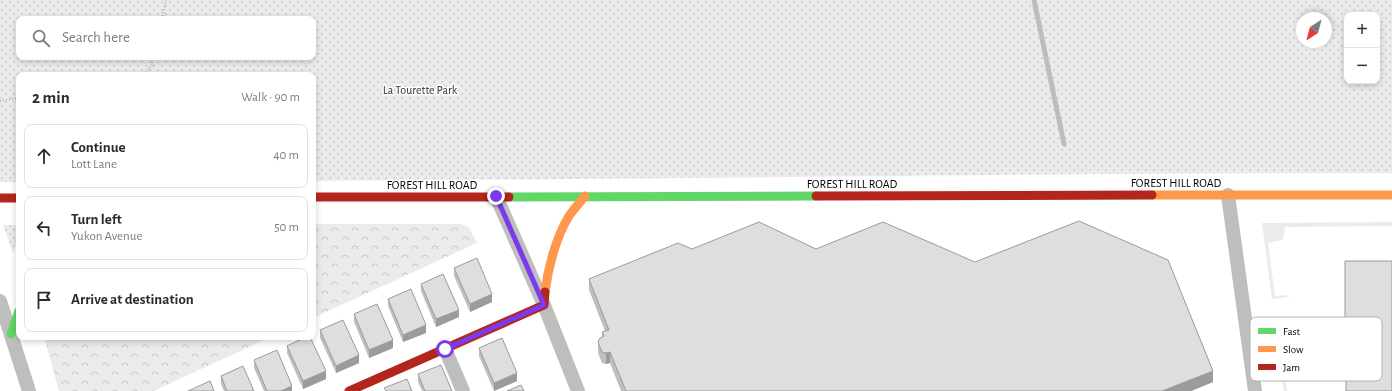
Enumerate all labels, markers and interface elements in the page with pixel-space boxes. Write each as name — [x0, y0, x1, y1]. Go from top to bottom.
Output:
north arrow — [1296, 12, 1332, 48]
map controls — [1344, 12, 1380, 84]
button: + — [1344, 12, 1380, 48]
search box — [16, 16, 316, 60]
icon: search — [30, 27, 52, 49]
text: Search here — [62, 30, 130, 45]
button: − — [1344, 48, 1380, 84]
park label: La Tourette Park — [383, 84, 458, 96]
text: 2 min — [32, 89, 70, 106]
text: Walk · 90 m — [241, 91, 300, 104]
text: Continue — [71, 140, 126, 155]
icon: ahead — [33, 145, 55, 167]
text: 40 m — [273, 149, 299, 162]
text: Lott Lane — [71, 158, 117, 171]
street label: FOREST HILL ROAD — [1131, 177, 1222, 189]
street label: FOREST HILL ROAD — [807, 178, 898, 190]
street label: FOREST HILL ROAD — [387, 179, 478, 191]
route end — [487, 187, 505, 205]
text: Turn left — [71, 212, 122, 227]
icon: left — [33, 217, 55, 239]
text: 50 m — [274, 221, 299, 234]
text: Yukon Avenue — [71, 230, 142, 243]
icon: arrive — [33, 289, 55, 311]
text: Arrive at destination — [71, 292, 194, 307]
legend — [1250, 317, 1382, 381]
text: Fast — [1283, 326, 1301, 337]
route start — [436, 340, 454, 358]
text: Slow — [1283, 344, 1304, 355]
text: Jam — [1283, 362, 1300, 373]

